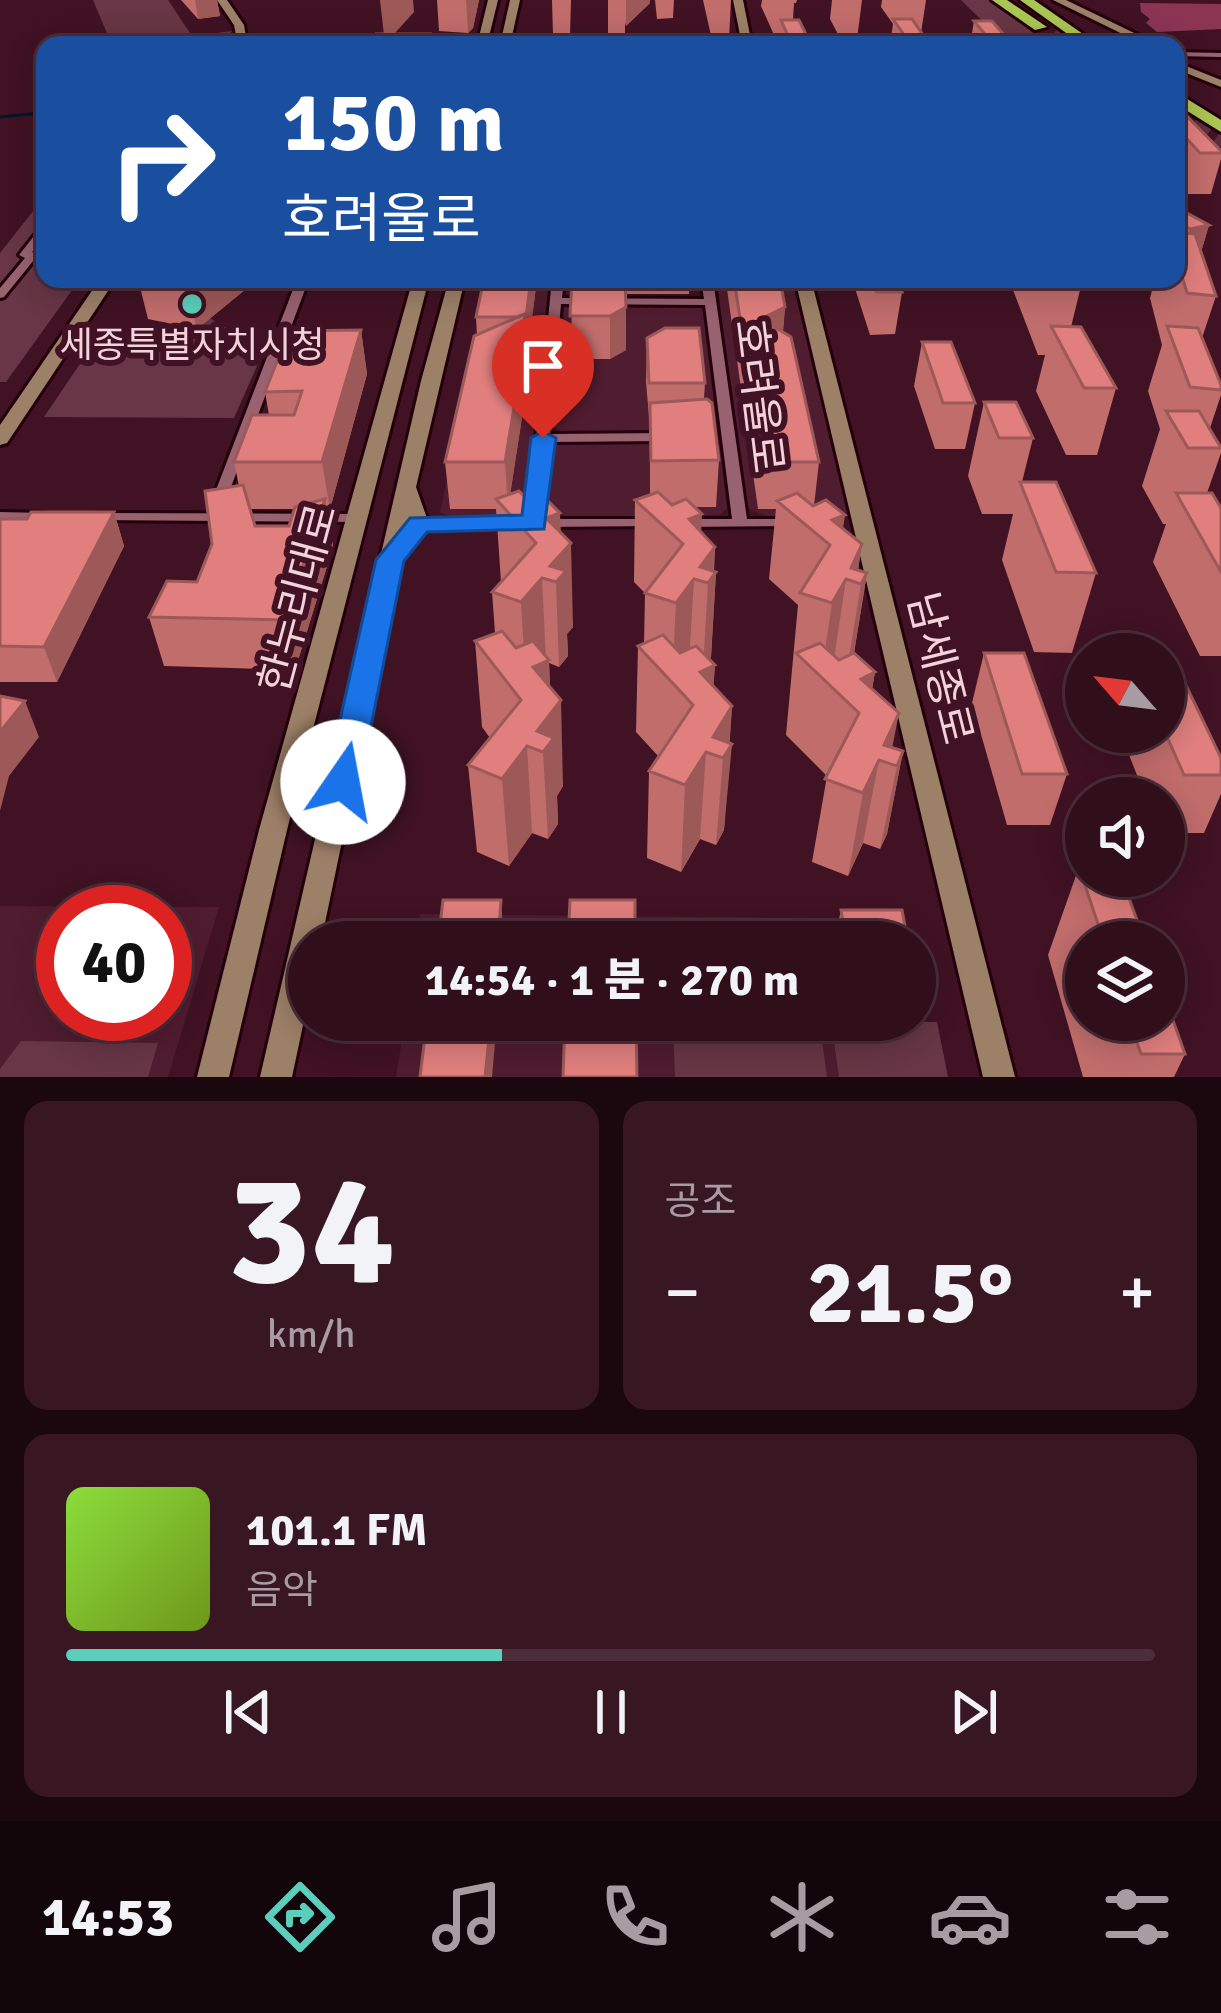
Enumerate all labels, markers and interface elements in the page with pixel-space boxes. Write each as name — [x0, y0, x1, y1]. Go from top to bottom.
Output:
text: 150 m — [282, 71, 504, 175]
icon: right — [84, 84, 240, 240]
text: 호려울로 — [282, 186, 481, 253]
marker: 세종특별자치시청 — [179, 291, 205, 317]
pin — [492, 315, 594, 438]
street label: 호려울로 — [724, 316, 793, 476]
place label: 세종특별자치시청 — [60, 323, 324, 368]
icon: arrive — [510, 333, 576, 399]
street label: 한누리대로 — [249, 498, 348, 698]
street label: 남세종로 — [896, 587, 983, 750]
north arrow — [1065, 633, 1185, 753]
map controls — [1065, 633, 1185, 1041]
position arrow — [280, 719, 406, 845]
button: sound — [1065, 777, 1185, 897]
speed limit sign: 40 — [36, 885, 192, 1041]
button: layers — [1065, 921, 1185, 1041]
text: 14:54 · 1 분 · 270 m — [425, 953, 799, 1008]
text: 34 — [227, 1135, 395, 1328]
text: 공조 — [665, 1177, 736, 1225]
text: 21.5° — [806, 1237, 1014, 1348]
text: − — [665, 1252, 700, 1333]
text: + — [1119, 1252, 1155, 1333]
text: km/h — [267, 1310, 355, 1358]
text: 101.1 FM — [246, 1503, 428, 1558]
text: 음악 — [246, 1566, 318, 1614]
icon: previous — [215, 1679, 281, 1745]
icon: pause — [578, 1679, 644, 1745]
icon: next — [941, 1679, 1007, 1745]
icon: directions — [258, 1875, 342, 1959]
icon: music — [425, 1875, 509, 1959]
icon: phone — [593, 1875, 677, 1959]
icon: climate — [760, 1875, 844, 1959]
icon: car — [928, 1875, 1012, 1959]
icon: filters — [1095, 1875, 1179, 1959]
text: 14:53 — [42, 1884, 174, 1951]

